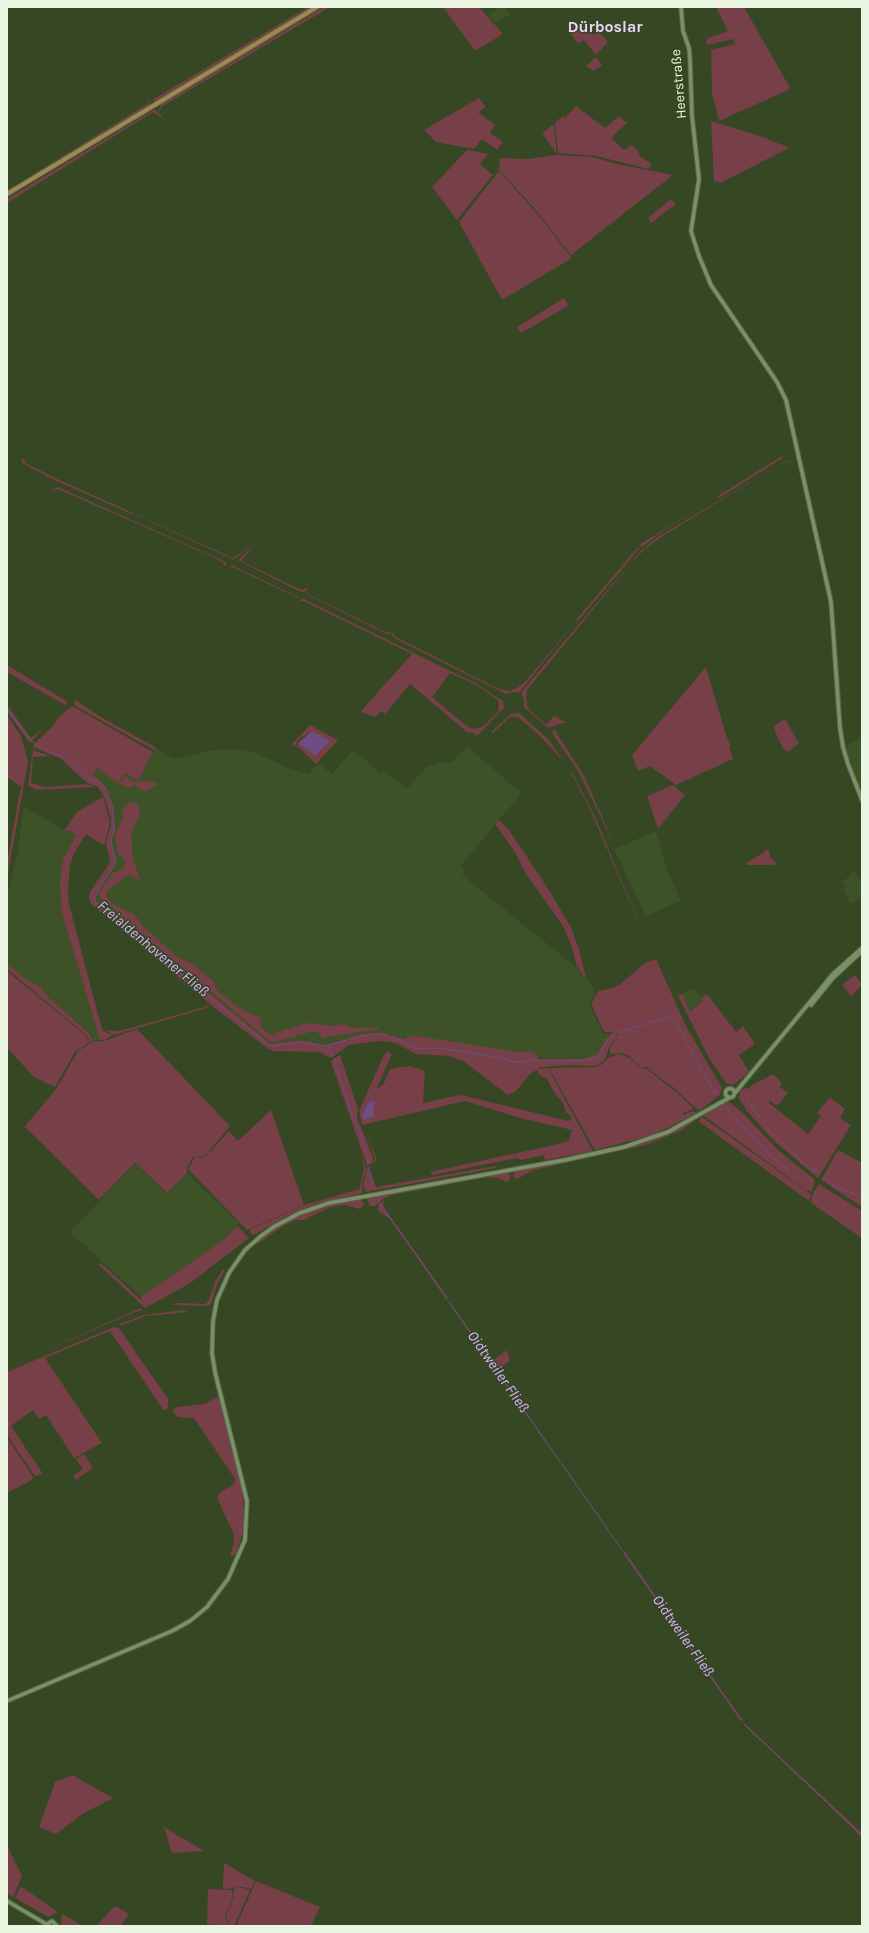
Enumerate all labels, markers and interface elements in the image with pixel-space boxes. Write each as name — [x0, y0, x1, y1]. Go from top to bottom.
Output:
district label: Dürboslar — [567, 17, 643, 37]
street label: Heerstraße — [668, 48, 690, 120]
water label: Freialdenhovener Fließ — [93, 897, 213, 1001]
water label: Oidtweiler Fließ — [463, 1328, 533, 1416]
water label: Oidtweiler Fließ — [648, 1592, 718, 1680]

